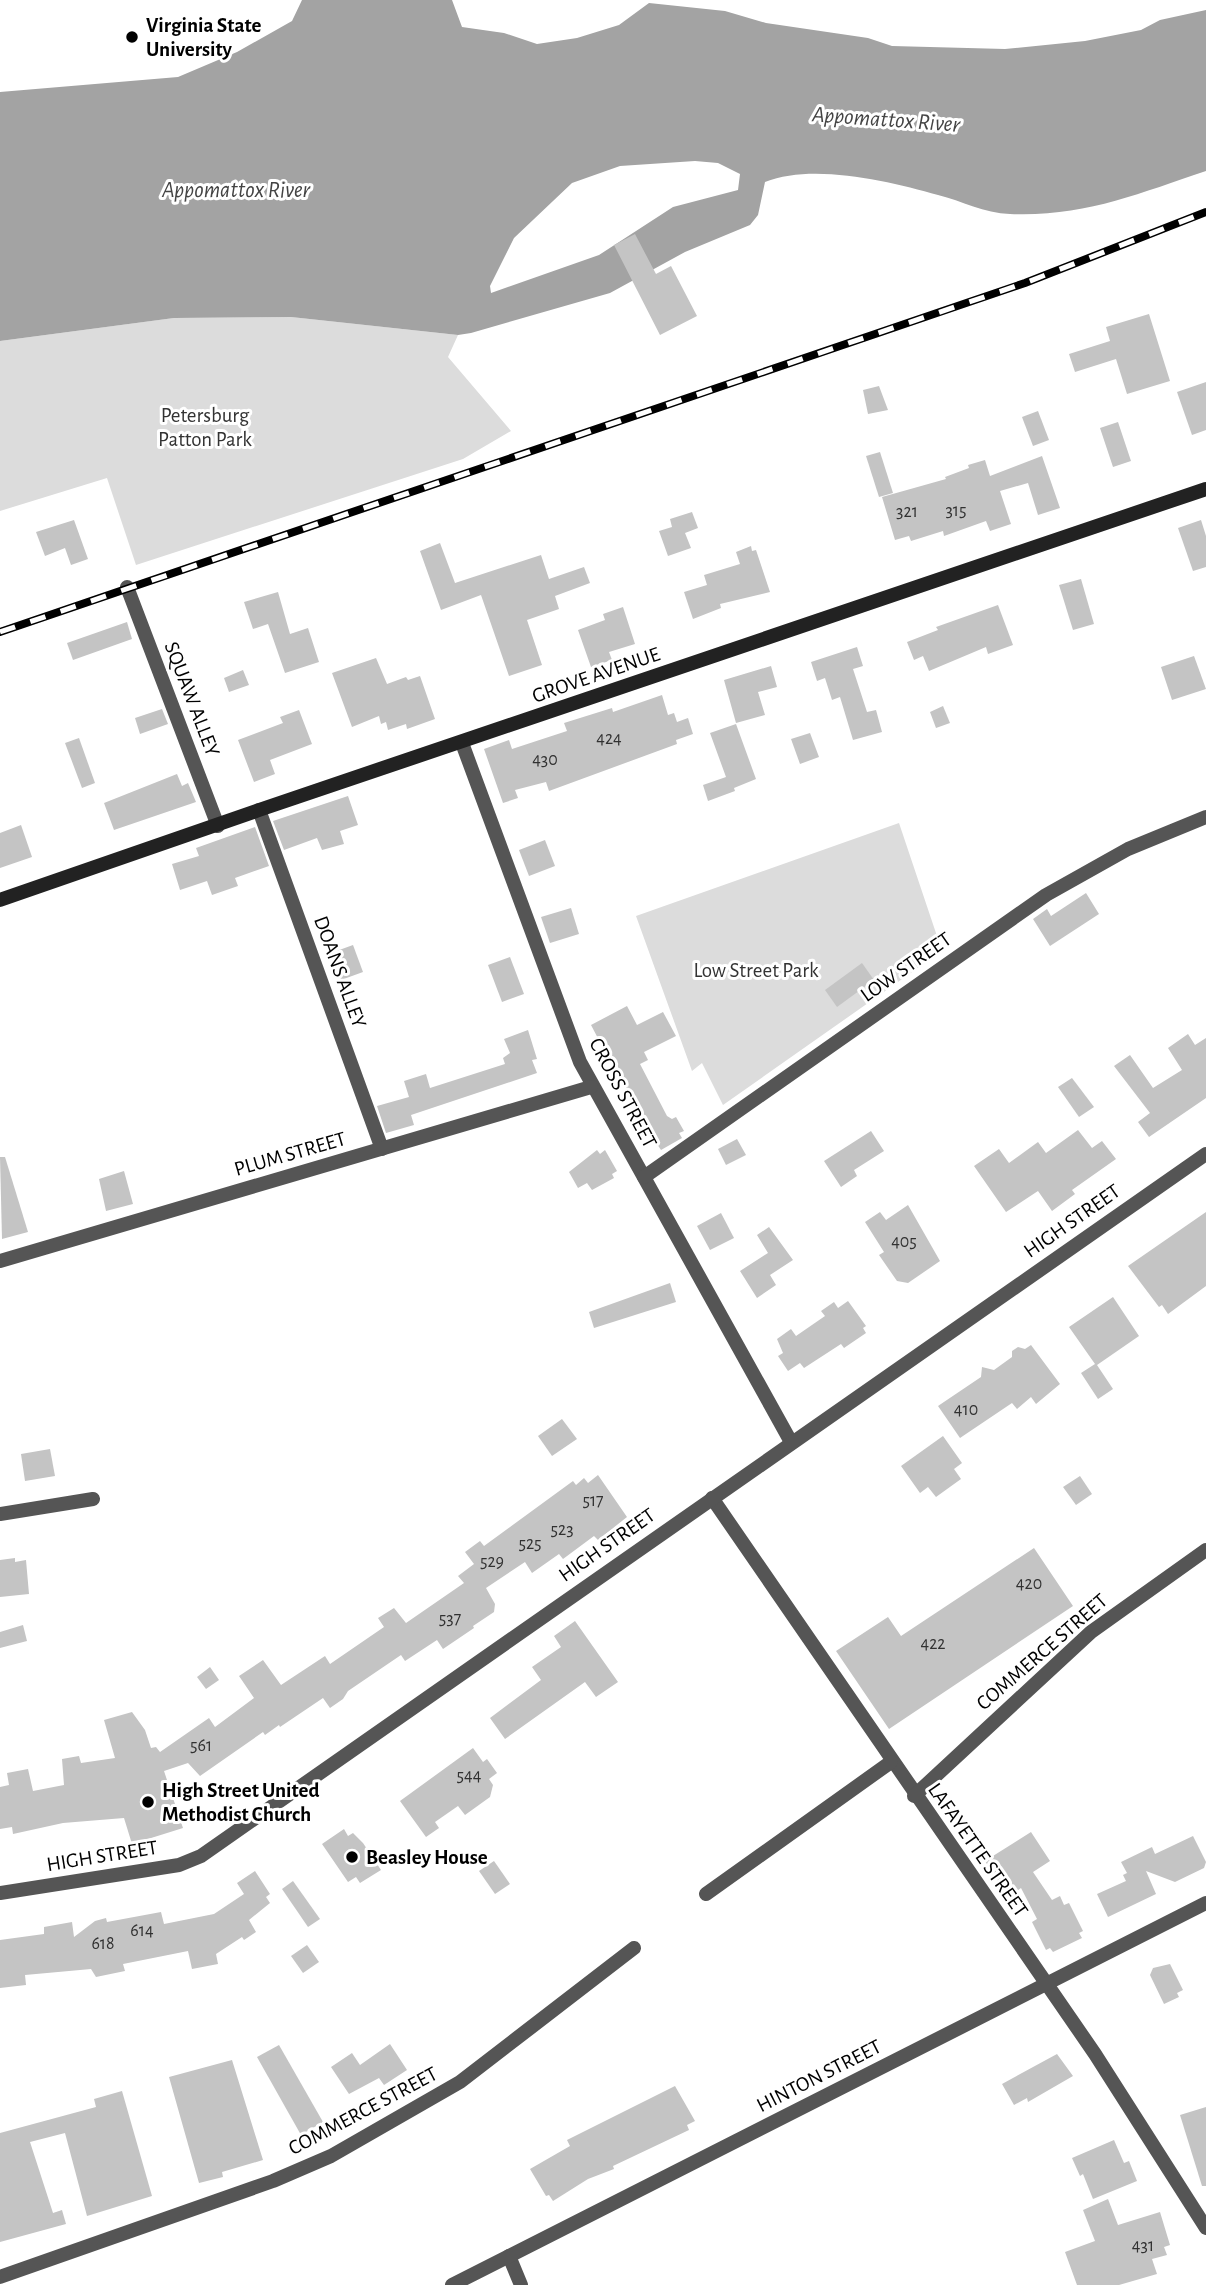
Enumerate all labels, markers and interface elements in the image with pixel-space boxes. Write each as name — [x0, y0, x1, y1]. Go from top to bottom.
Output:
place label: Virginia State University — [146, 15, 261, 60]
marker: Virginia State University — [124, 29, 140, 45]
water label: Appomattox River — [810, 103, 961, 137]
water label: Appomattox River — [161, 179, 311, 202]
park label: Petersburg Patton Park — [158, 405, 252, 450]
house number: 315 — [945, 502, 967, 520]
house number: 321 — [896, 503, 918, 521]
street label: SQUAW ALLEY — [161, 639, 223, 759]
street label: GROVE AVENUE — [529, 643, 663, 707]
house number: 424 — [596, 730, 622, 748]
house number: 430 — [532, 751, 558, 769]
street label: DOANS ALLEY — [310, 913, 370, 1031]
street label: LOW STREET — [857, 928, 955, 1006]
park label: Low Street Park — [693, 960, 819, 981]
street label: CROSS STREET — [585, 1035, 661, 1151]
street label: PLUM STREET — [232, 1128, 348, 1180]
street label: HIGH STREET — [1020, 1180, 1124, 1262]
house number: 405 — [891, 1233, 917, 1251]
house number: 410 — [954, 1401, 978, 1419]
house number: 517 — [582, 1492, 604, 1510]
street label: HIGH STREET — [555, 1504, 659, 1586]
house number: 523 — [550, 1521, 574, 1539]
house number: 525 — [518, 1535, 542, 1553]
house number: 529 — [480, 1553, 504, 1571]
house number: 420 — [1016, 1575, 1042, 1593]
street label: COMMERCE STREET — [973, 1590, 1111, 1714]
house number: 537 — [439, 1610, 461, 1628]
house number: 422 — [920, 1635, 946, 1653]
house number: 561 — [190, 1737, 212, 1755]
house number: 544 — [457, 1767, 482, 1785]
street label: LAFAYETTE STREET — [924, 1779, 1032, 1921]
place label: High Street United Methodist Church — [162, 1780, 319, 1825]
marker: High Street United Methodist Church — [140, 1794, 156, 1810]
street label: HIGH STREET — [45, 1837, 159, 1875]
place label: Beasley House — [366, 1847, 488, 1868]
marker: Beasley House — [344, 1849, 360, 1865]
house number: 614 — [130, 1922, 154, 1940]
house number: 618 — [91, 1935, 115, 1953]
street label: HINTON STREET — [753, 2036, 885, 2116]
street label: COMMERCE STREET — [285, 2063, 441, 2159]
house number: 431 — [1132, 2237, 1154, 2255]

